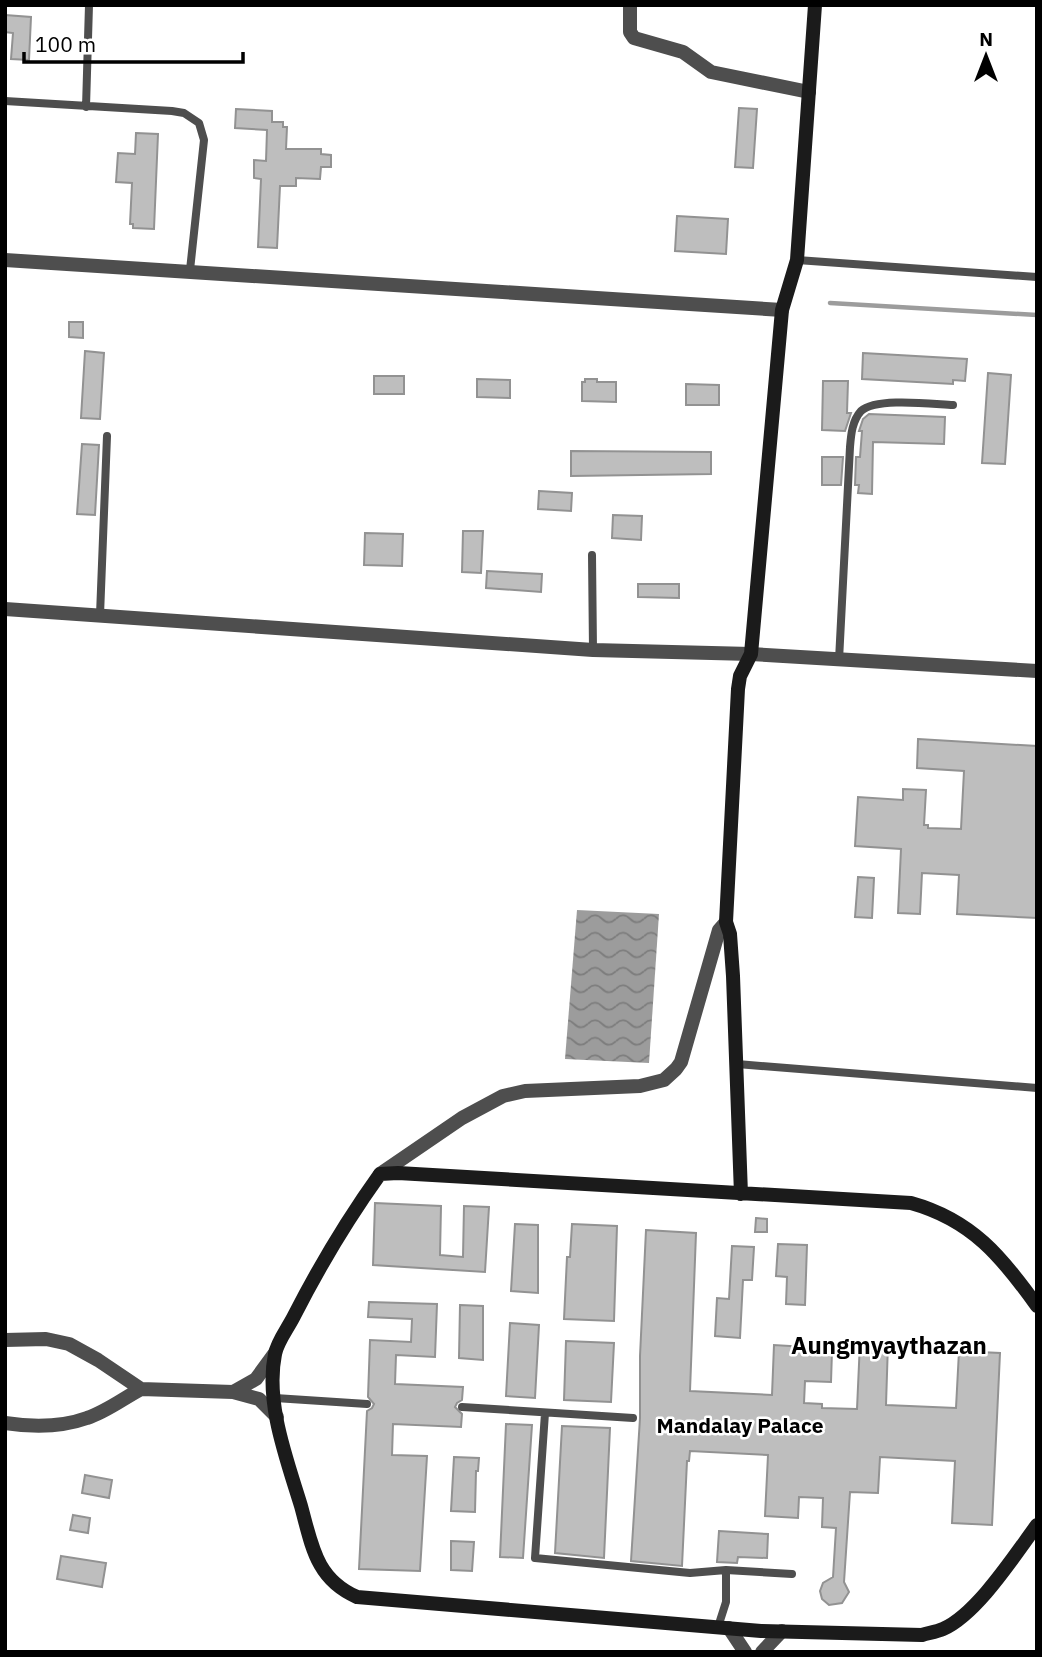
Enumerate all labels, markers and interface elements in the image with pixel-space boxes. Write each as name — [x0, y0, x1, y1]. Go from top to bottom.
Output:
scale bar — [24, 21, 243, 65]
north arrow — [951, 21, 1021, 91]
text: N — [979, 27, 993, 51]
text: 100 m — [35, 30, 96, 58]
district label: Aungmyaythazan — [791, 1329, 987, 1361]
district label: Mandalay Palace — [657, 1411, 824, 1439]

